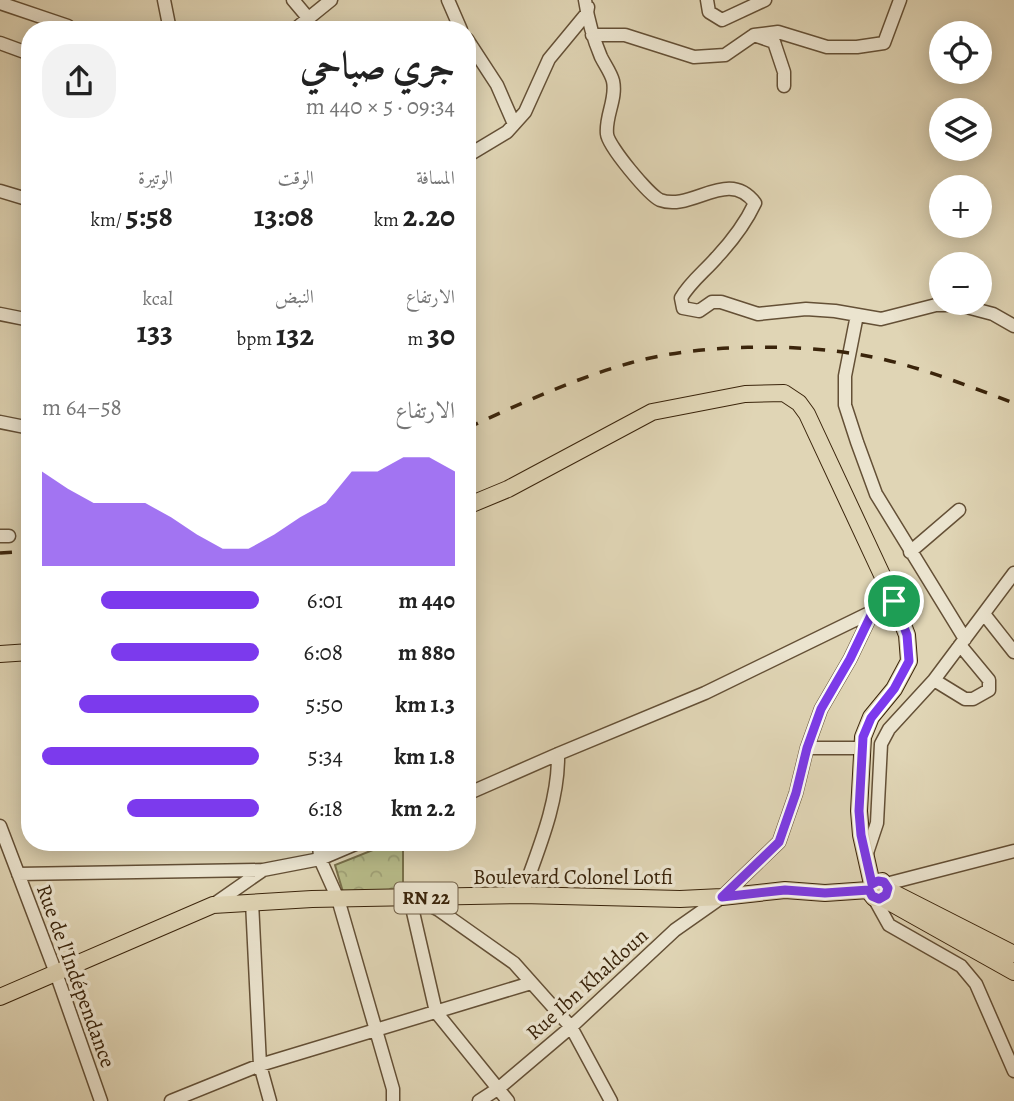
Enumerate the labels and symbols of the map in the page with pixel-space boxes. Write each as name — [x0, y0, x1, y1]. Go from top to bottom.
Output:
pin — [864, 571, 924, 631]
street label: Boulevard Colonel Lotfi — [473, 863, 673, 891]
street label: Rue de l'Indépendance — [30, 881, 122, 1071]
road number: RN 22 — [394, 882, 458, 914]
street label: Rue Ibn Khaldoun — [520, 922, 654, 1046]

